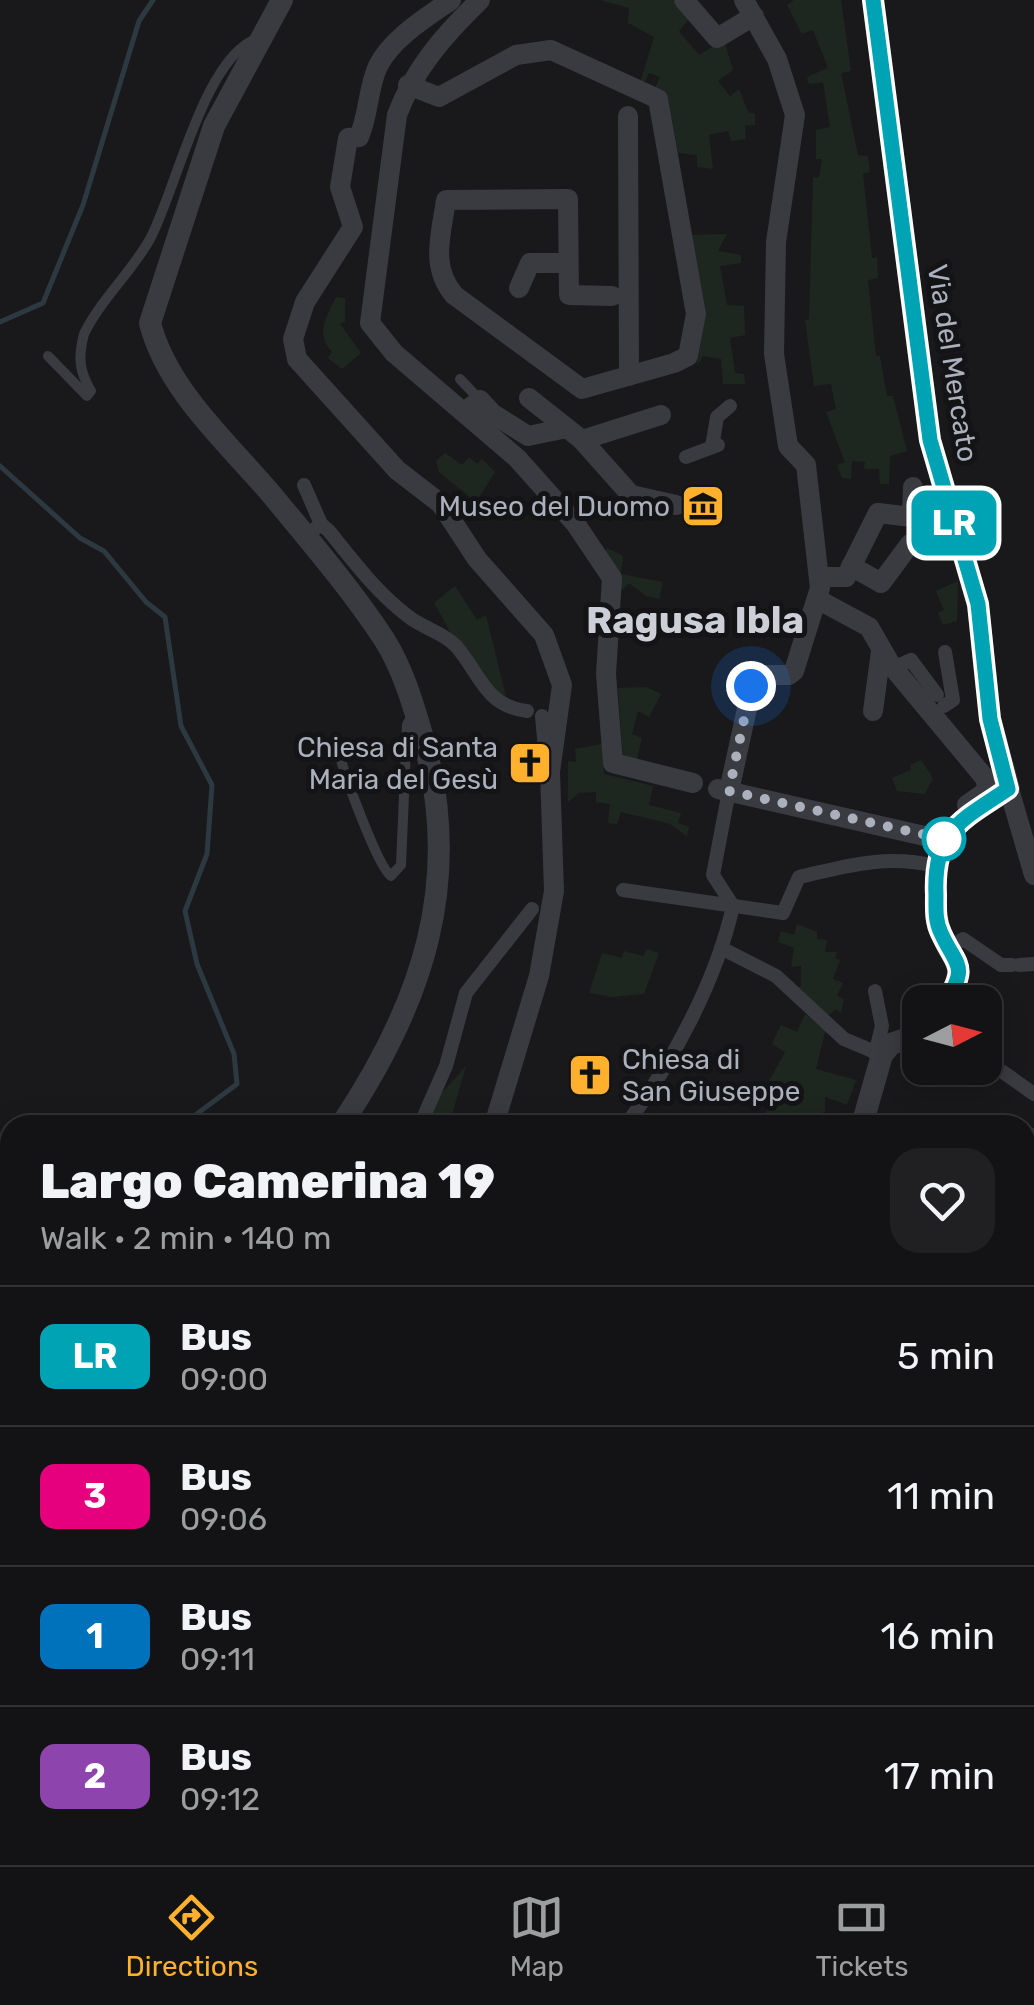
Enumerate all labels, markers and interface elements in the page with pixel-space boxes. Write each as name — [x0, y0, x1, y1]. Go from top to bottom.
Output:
street label: Via del Mercato — [921, 262, 984, 464]
museum icon: Museo del Duomo — [680, 483, 726, 529]
place label: Museo del Duomo — [439, 490, 670, 523]
line badge: LR — [909, 490, 999, 556]
text: LR — [931, 502, 977, 544]
district label: Ragusa Ibla — [586, 597, 804, 643]
your location — [726, 661, 776, 711]
place label: Chiesa di Santa Maria del Gesù — [297, 731, 498, 796]
church icon: Chiesa di Santa Maria del Gesù — [507, 740, 553, 786]
unlabelled marker — [923, 818, 965, 860]
north arrow — [902, 985, 1002, 1085]
map controls — [902, 985, 1002, 1085]
place label: Chiesa di San Giuseppe — [622, 1043, 800, 1108]
church icon: Chiesa di San Giuseppe — [567, 1052, 613, 1098]
button: heart — [890, 1148, 995, 1253]
text: Largo Camerina 19 — [40, 1153, 495, 1210]
text: Walk · 2 min · 140 m — [40, 1219, 331, 1257]
text: Bus — [180, 1314, 252, 1360]
text: 5 min — [897, 1333, 995, 1379]
text: LR — [72, 1335, 118, 1377]
text: 09:00 — [180, 1360, 268, 1398]
text: Bus — [180, 1454, 252, 1500]
text: 11 min — [887, 1473, 995, 1519]
text: 3 — [83, 1475, 107, 1517]
text: 09:06 — [180, 1500, 267, 1538]
text: Bus — [180, 1594, 252, 1640]
text: 16 min — [881, 1613, 995, 1659]
text: 1 — [86, 1615, 104, 1657]
text: 09:11 — [180, 1640, 255, 1678]
text: Bus — [180, 1734, 252, 1780]
text: 17 min — [884, 1753, 995, 1799]
text: 2 — [84, 1755, 106, 1797]
text: 09:12 — [180, 1780, 260, 1818]
tab: Directions — [126, 1890, 258, 1983]
tab: Map — [509, 1890, 564, 1983]
tab: Tickets — [815, 1890, 908, 1983]

